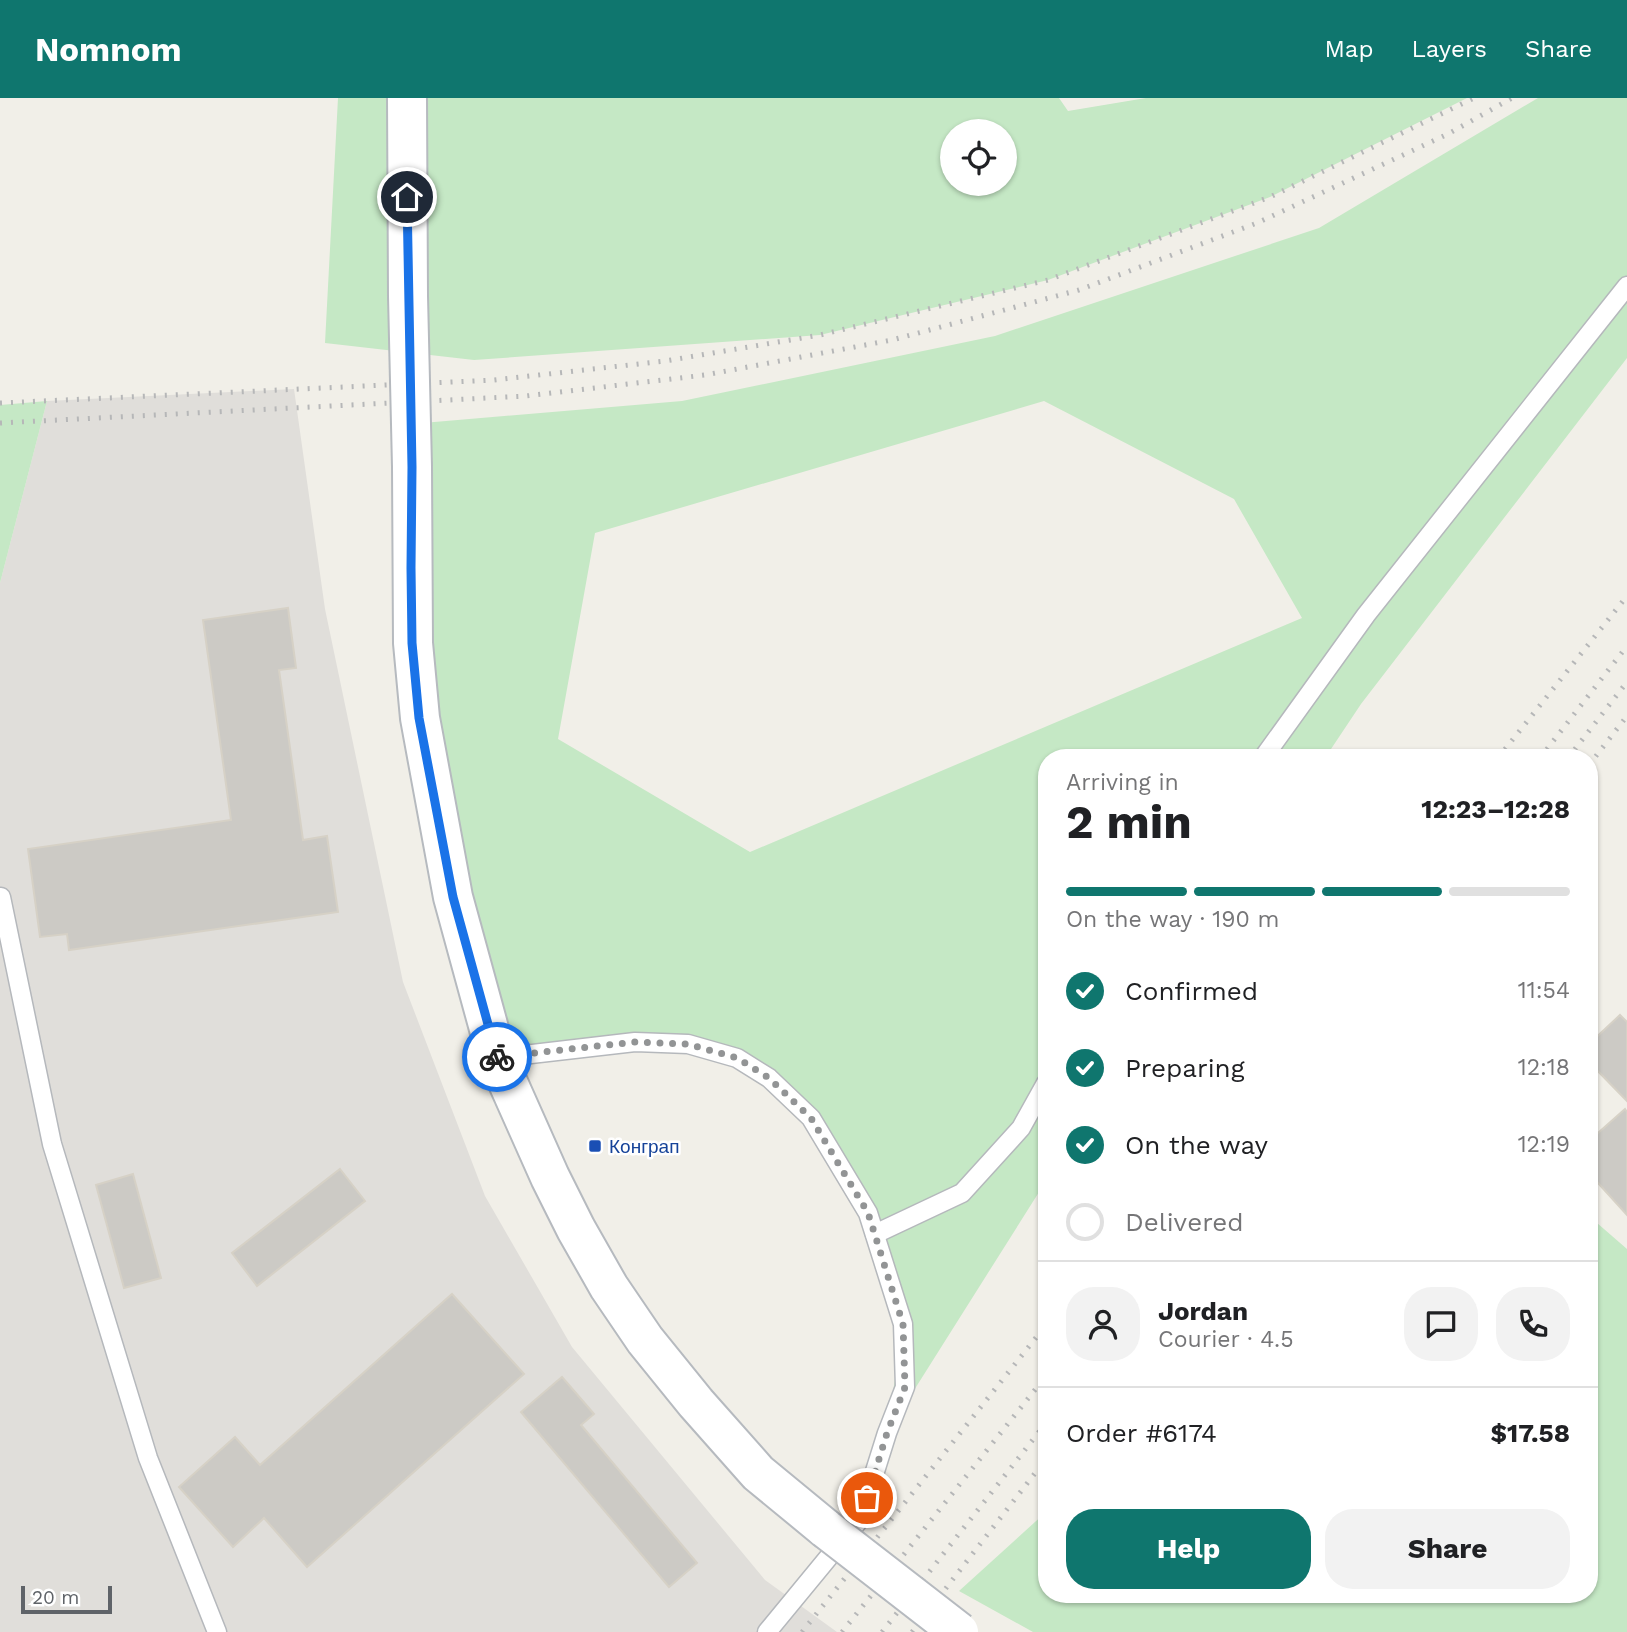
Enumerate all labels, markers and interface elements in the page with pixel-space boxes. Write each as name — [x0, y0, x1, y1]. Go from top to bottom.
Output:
text: Nomnom — [35, 30, 181, 69]
text: Map — [1325, 35, 1373, 63]
text: Layers — [1411, 35, 1487, 63]
text: Share — [1525, 35, 1592, 63]
map controls — [940, 119, 1017, 196]
button: locate — [940, 119, 1017, 196]
pin — [377, 167, 437, 227]
icon: home — [388, 178, 426, 216]
text: Arriving in — [1066, 769, 1179, 796]
text: 12:23–12:28 — [1421, 794, 1570, 824]
text: 2 min — [1066, 795, 1192, 849]
text: On the way · 190 m — [1066, 906, 1279, 933]
icon: check — [1066, 972, 1104, 1010]
text: Confirmed — [1125, 976, 1258, 1006]
text: 11:54 — [1518, 977, 1570, 1004]
courier — [462, 1022, 532, 1092]
icon: bike — [478, 1038, 516, 1076]
icon: check — [1066, 1049, 1104, 1087]
text: Preparing — [1125, 1053, 1245, 1083]
text: 12:18 — [1518, 1054, 1570, 1081]
icon: check — [1066, 1126, 1104, 1164]
text: On the way — [1125, 1130, 1268, 1160]
text: 12:19 — [1518, 1131, 1570, 1158]
place label: Конграп — [609, 1135, 679, 1158]
marker: Конграп — [587, 1138, 603, 1154]
text: Delivered — [1125, 1207, 1244, 1237]
button: person — [1066, 1287, 1140, 1361]
button: chat — [1404, 1287, 1478, 1361]
button: phone — [1496, 1287, 1570, 1361]
text: Jordan — [1158, 1296, 1248, 1326]
text: Courier · 4.5 — [1158, 1326, 1294, 1353]
text: Order #6174 — [1066, 1418, 1217, 1448]
text: $17.58 — [1490, 1418, 1570, 1448]
pin — [837, 1468, 897, 1528]
icon: bag — [848, 1479, 886, 1517]
button: Help — [1066, 1509, 1311, 1589]
button: Share — [1325, 1509, 1570, 1589]
scale bar — [21, 1583, 112, 1615]
text: 20 m — [32, 1586, 79, 1609]

